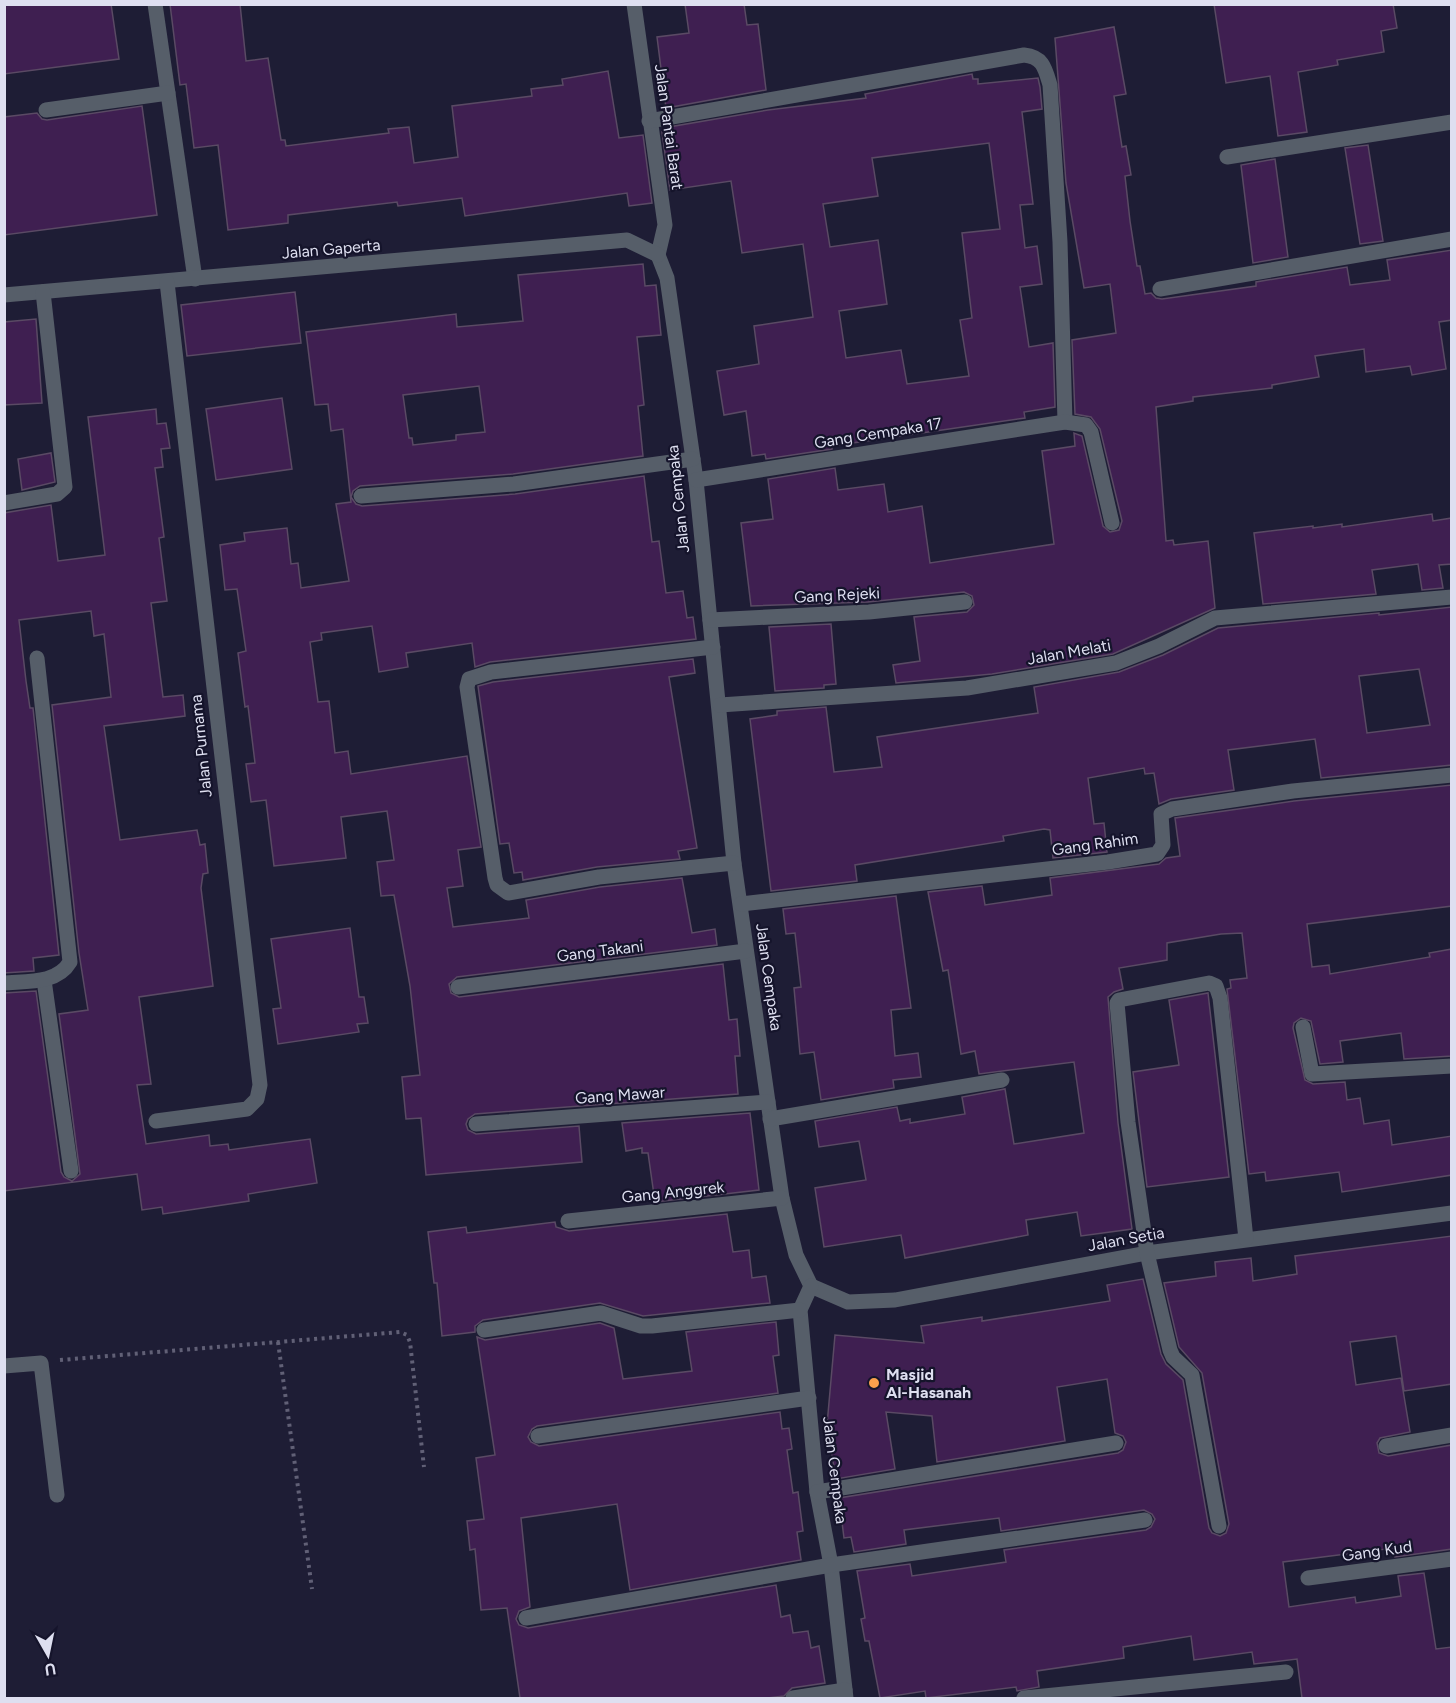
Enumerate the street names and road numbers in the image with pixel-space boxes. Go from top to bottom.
street label: Jalan Pantai Barat [651,63,687,191]
street label: Jalan Gaperta [281,235,381,263]
street label: Gang Cempaka 17 [813,413,944,452]
street label: Jalan Cempaka [663,444,693,554]
street label: Gang Rejeki [794,583,880,607]
street label: Jalan Melati [1026,635,1112,669]
street label: Jalan Purnama [186,694,216,798]
street label: Gang Rahim [1051,829,1139,859]
street label: Jalan Cempaka [752,922,786,1032]
street label: Gang Takani [556,936,644,966]
street label: Gang Mawar [574,1082,666,1108]
street label: Gang Anggrek [621,1177,725,1207]
street label: Jalan Setia [1086,1223,1166,1255]
street label: Jalan Cempaka [819,1415,851,1525]
street label: Gang Kud [1341,1537,1413,1565]

